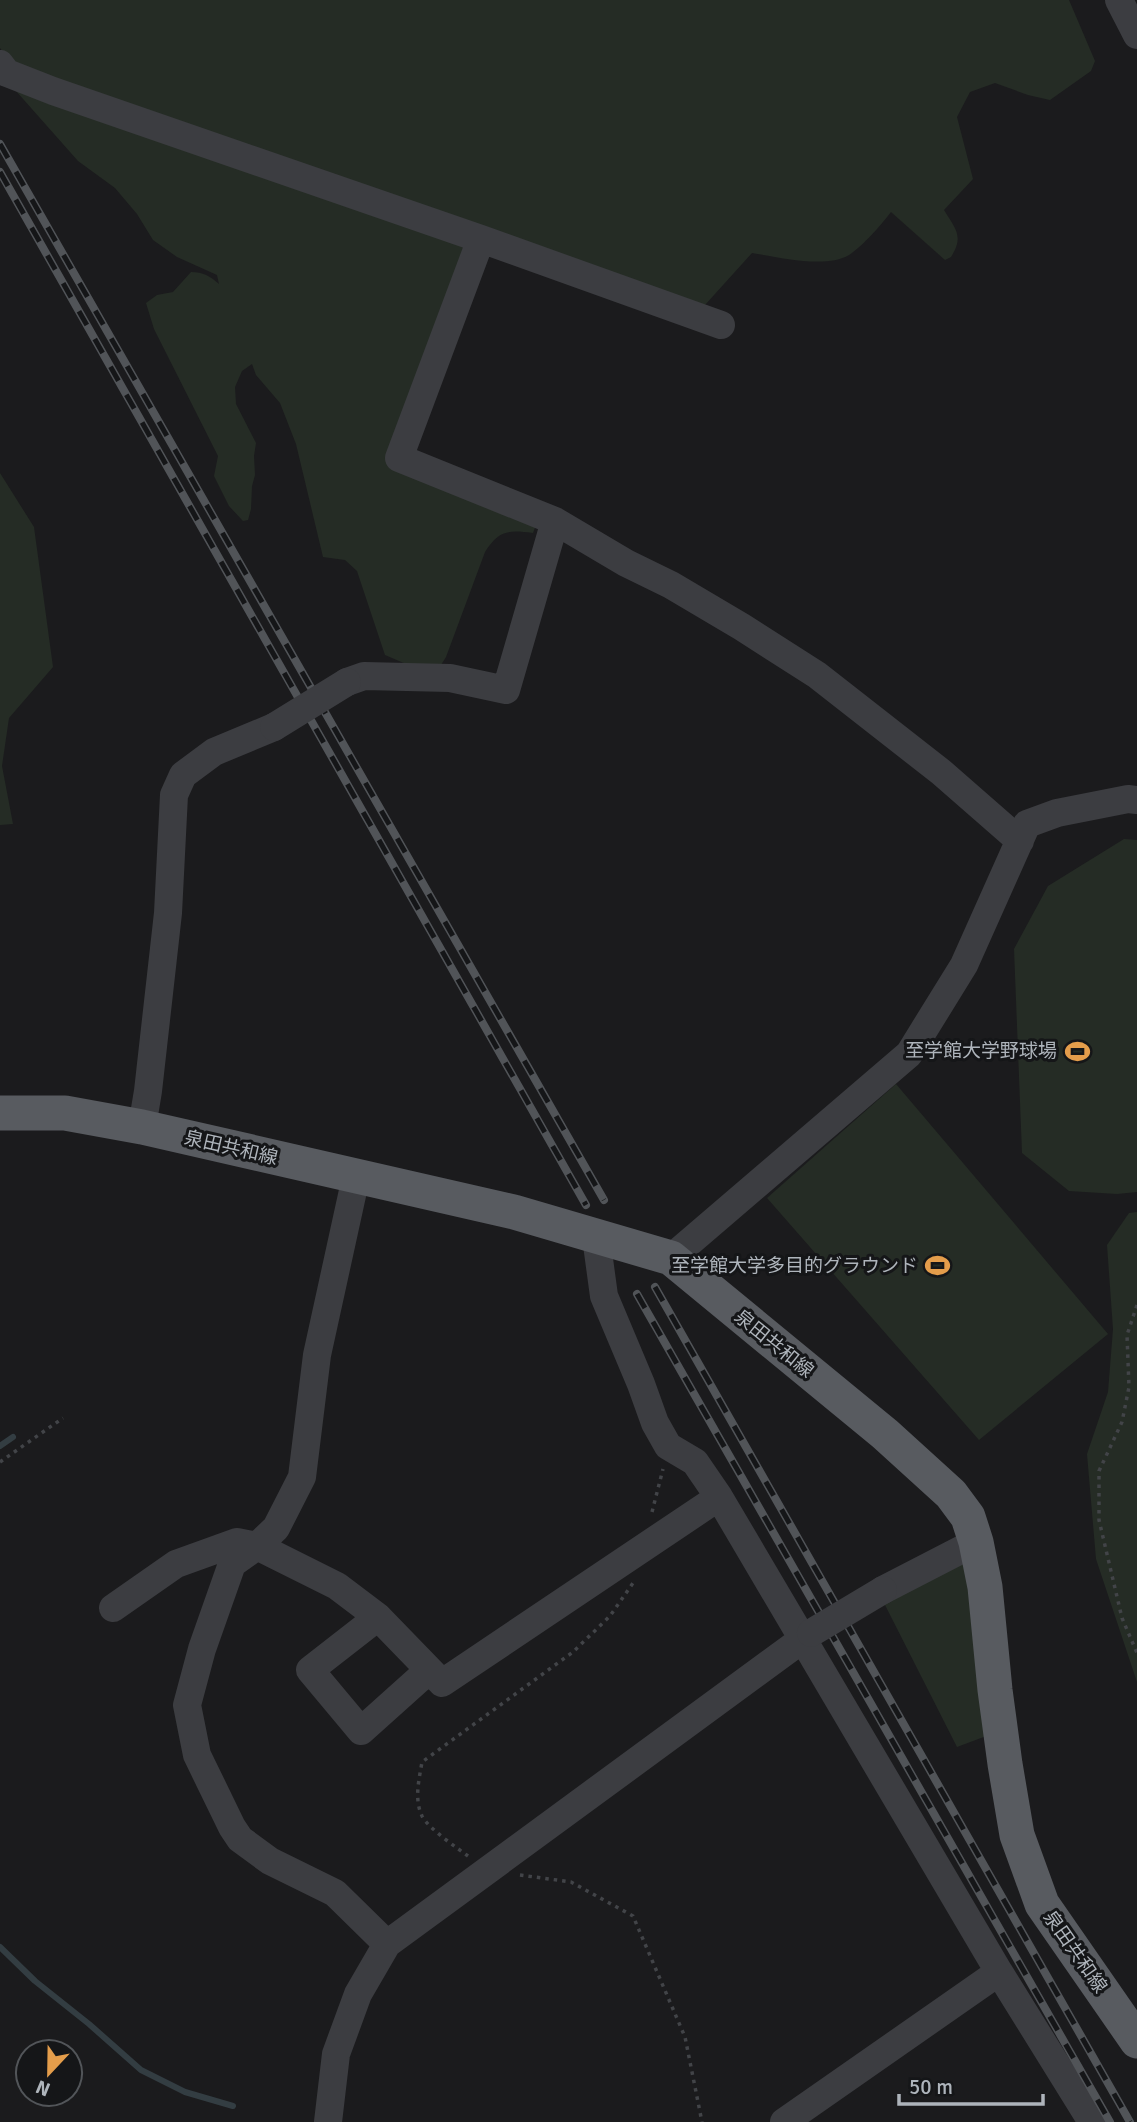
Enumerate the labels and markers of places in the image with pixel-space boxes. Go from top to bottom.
sports icon: 至学館大学野球場 [1063,1037,1091,1065]
place label: 至学館大学野球場 [905,1039,1057,1063]
sports icon: 至学館大学多目的グラウンド [924,1252,952,1280]
place label: 至学館大学多目的グラウンド [671,1254,918,1278]

